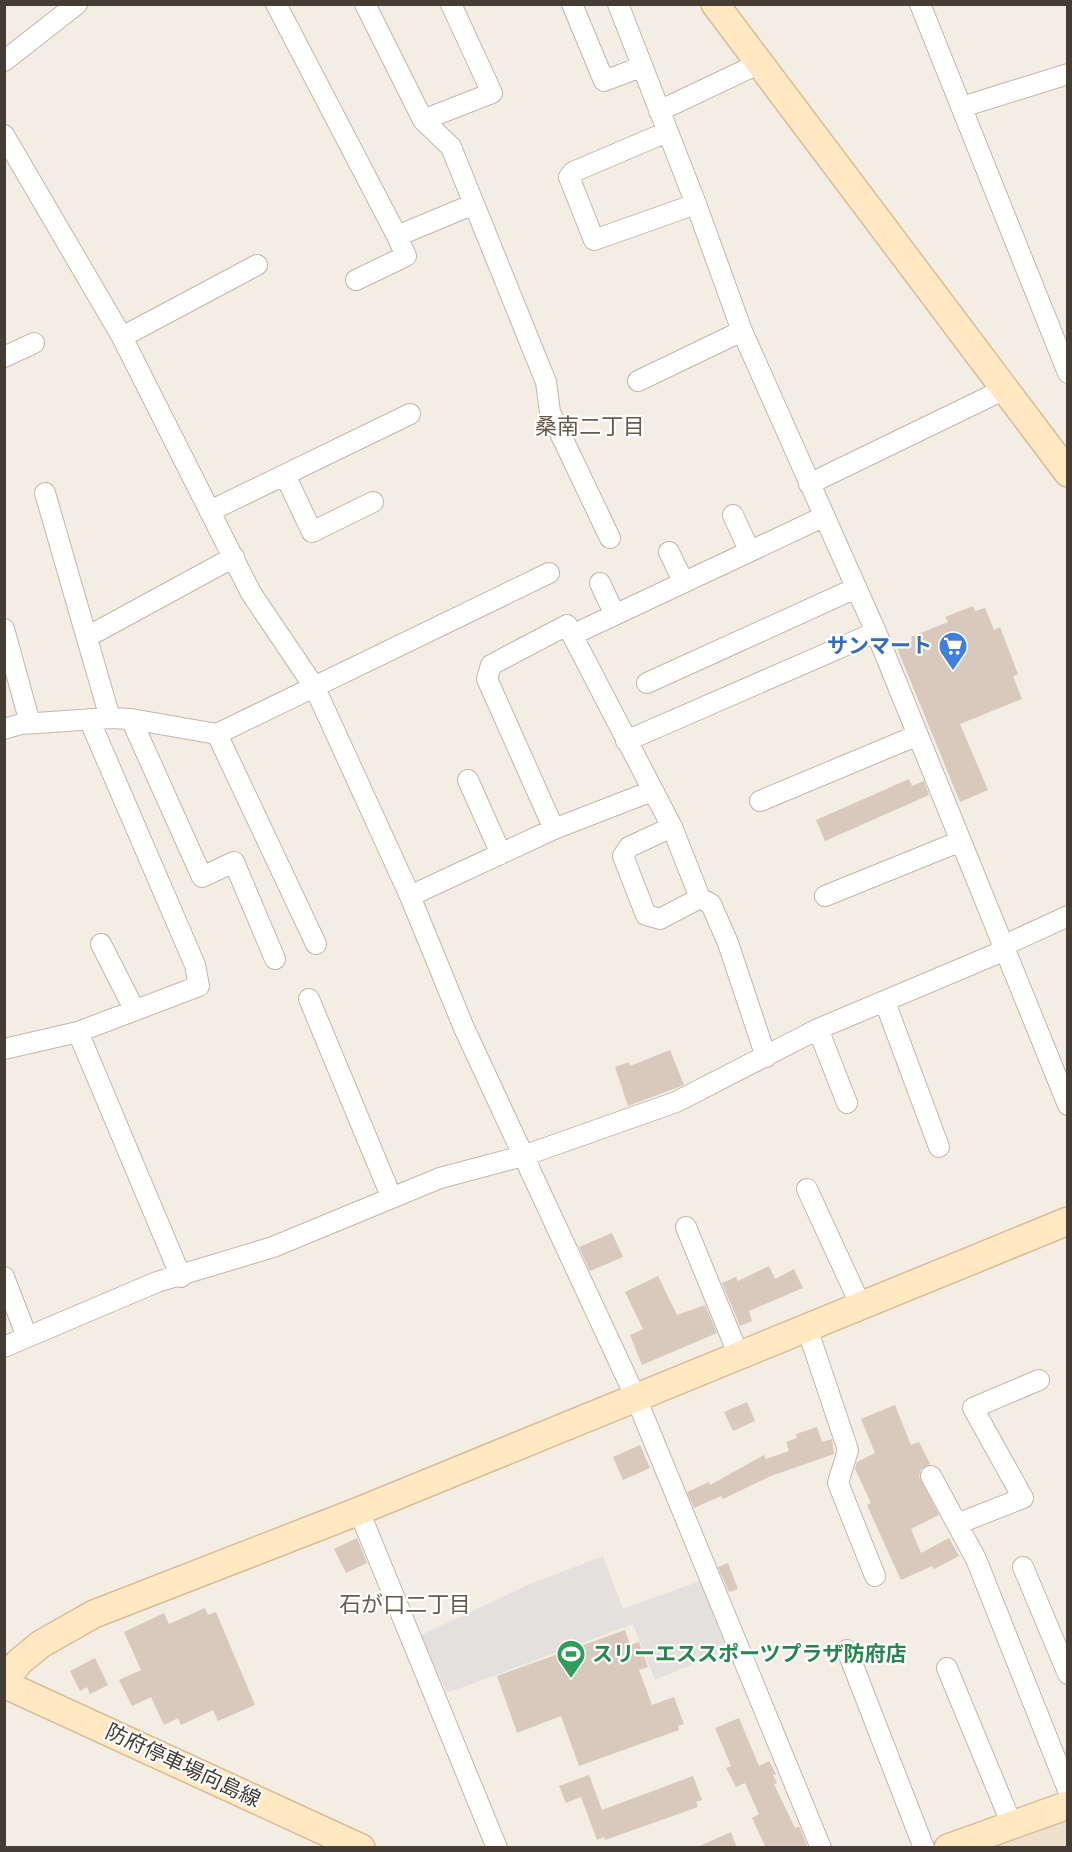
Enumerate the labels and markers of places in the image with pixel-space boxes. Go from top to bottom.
supermarket icon: サンマート [937,630,969,672]
place label: サンマート [827,634,932,659]
sports icon: スリーエススポーツプラザ防府店 [555,1638,587,1680]
place label: スリーエススポーツプラザ防府店 [592,1642,907,1667]

